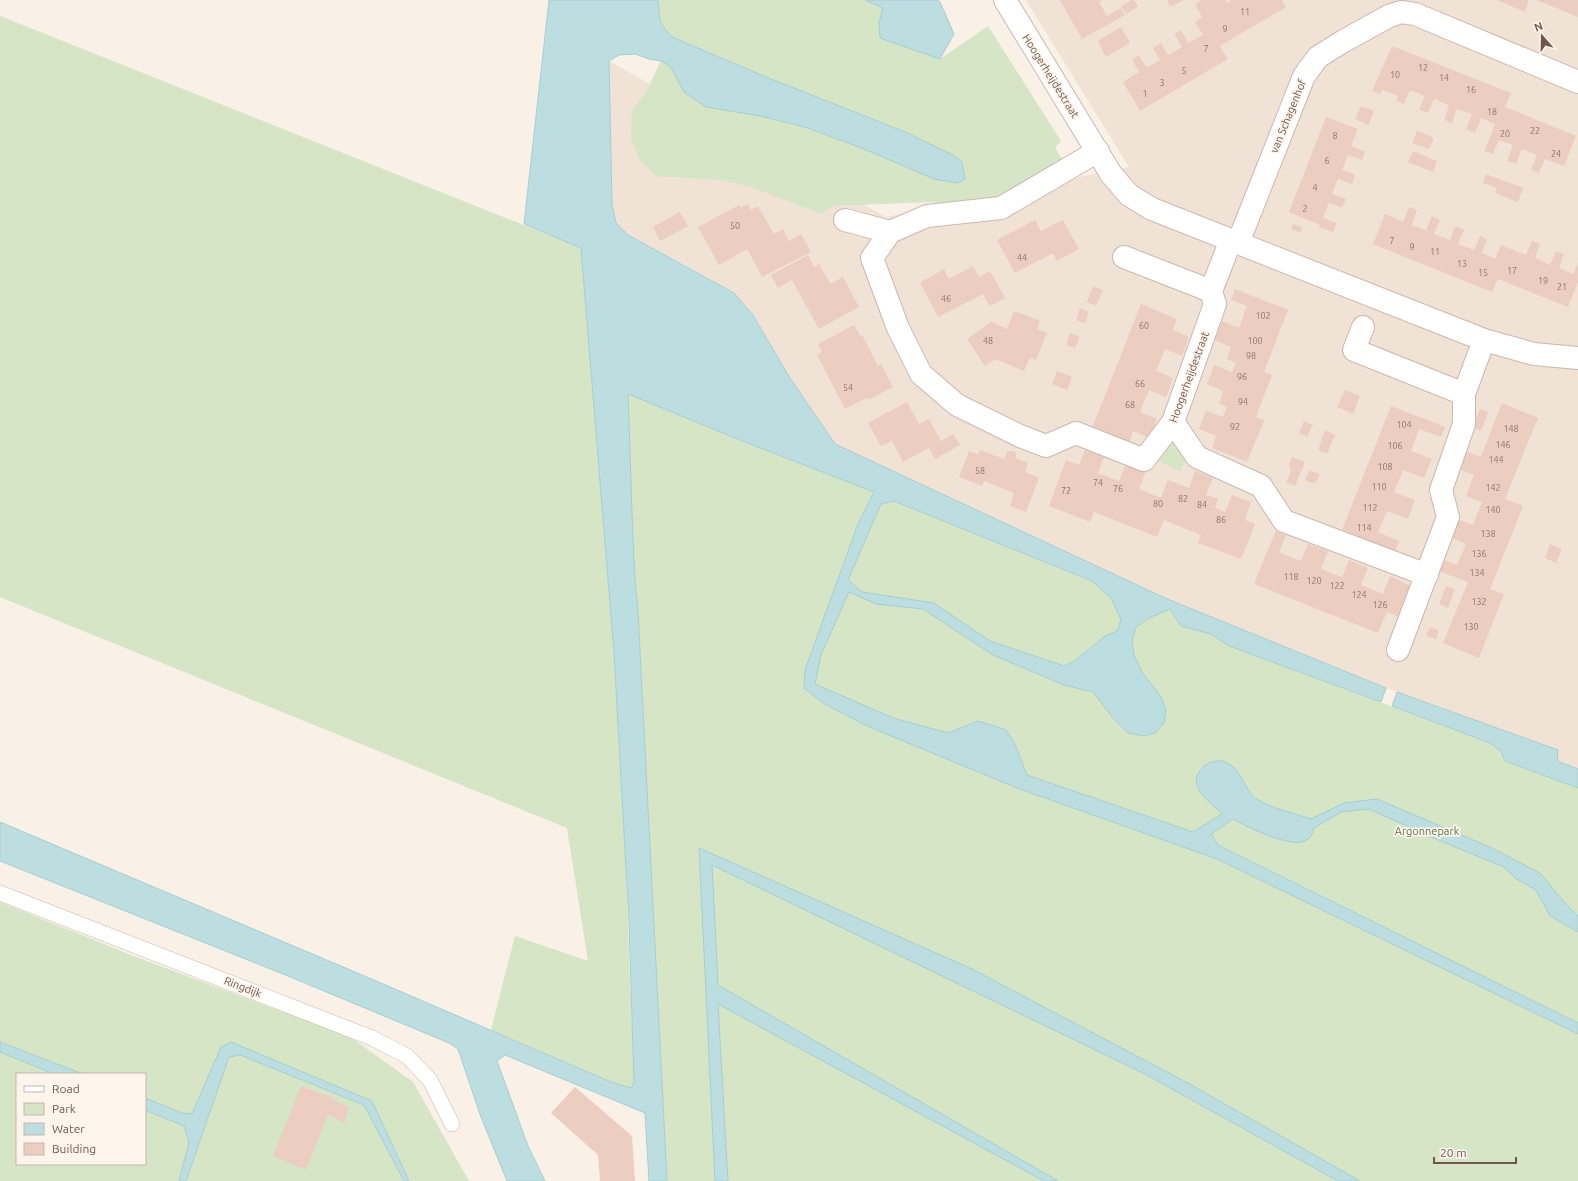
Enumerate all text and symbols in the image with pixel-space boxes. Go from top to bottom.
house number: 11 [1240,7,1250,17]
north arrow [1522,16,1562,56]
text: N [1533,20,1544,34]
house number: 9 [1222,24,1228,34]
street label: Hoogerheijdestraat [1020,32,1082,121]
house number: 7 [1203,44,1209,54]
house number: 12 [1418,63,1428,73]
house number: 5 [1181,66,1187,76]
house number: 10 [1390,70,1400,80]
house number: 14 [1439,73,1449,83]
street label: van Schagenhof [1268,77,1309,155]
house number: 3 [1159,78,1165,88]
house number: 16 [1466,85,1476,95]
house number: 1 [1142,89,1148,99]
house number: 18 [1487,107,1497,117]
house number: 22 [1530,126,1540,136]
house number: 20 [1500,129,1510,139]
house number: 8 [1332,131,1338,141]
house number: 24 [1551,149,1561,159]
house number: 6 [1324,156,1330,166]
house number: 4 [1312,183,1318,193]
house number: 2 [1302,204,1308,214]
house number: 50 [730,221,740,231]
house number: 7 [1389,236,1395,246]
house number: 9 [1409,242,1415,252]
house number: 11 [1430,247,1440,257]
house number: 44 [1017,253,1027,263]
house number: 13 [1457,259,1467,269]
house number: 17 [1507,266,1517,276]
house number: 15 [1478,268,1488,278]
house number: 19 [1538,276,1548,286]
house number: 21 [1557,282,1567,292]
house number: 46 [941,294,951,304]
house number: 102 [1255,311,1271,321]
house number: 60 [1139,321,1149,331]
street label: Hoogerheijdestraat [1167,329,1211,424]
house number: 48 [983,336,993,346]
house number: 100 [1247,336,1263,346]
house number: 98 [1246,351,1256,361]
house number: 96 [1237,372,1247,382]
house number: 66 [1135,379,1145,389]
house number: 54 [843,383,853,393]
house number: 94 [1238,397,1248,407]
house number: 68 [1125,400,1135,410]
house number: 104 [1396,420,1412,430]
house number: 92 [1230,422,1240,432]
house number: 148 [1503,424,1519,434]
house number: 146 [1495,440,1511,450]
house number: 106 [1387,441,1403,451]
house number: 144 [1488,455,1504,465]
house number: 108 [1377,462,1393,472]
house number: 58 [975,466,985,476]
house number: 74 [1093,478,1103,488]
house number: 110 [1371,482,1387,492]
house number: 142 [1485,483,1501,493]
house number: 76 [1113,484,1123,494]
house number: 72 [1061,486,1071,496]
house number: 82 [1178,494,1188,504]
house number: 80 [1153,499,1163,509]
house number: 84 [1197,500,1207,510]
house number: 112 [1362,503,1378,513]
house number: 140 [1485,505,1501,515]
house number: 86 [1216,515,1226,525]
house number: 114 [1356,523,1372,533]
house number: 138 [1480,529,1496,539]
house number: 136 [1471,549,1487,559]
house number: 134 [1469,568,1485,578]
house number: 118 [1283,572,1299,582]
house number: 120 [1306,576,1322,586]
house number: 122 [1329,581,1345,591]
house number: 124 [1351,590,1367,600]
house number: 132 [1471,597,1487,607]
house number: 126 [1372,600,1388,610]
house number: 130 [1463,622,1479,632]
park label: Argonnepark [1395,825,1460,837]
street label: Ringdijk [222,974,264,1000]
legend [16,1073,146,1165]
text: Road [52,1082,80,1095]
text: Park [52,1102,76,1115]
text: Water [52,1122,85,1135]
scale bar [1434,1139,1516,1165]
text: Building [52,1142,96,1155]
text: 20 m [1440,1146,1467,1159]

